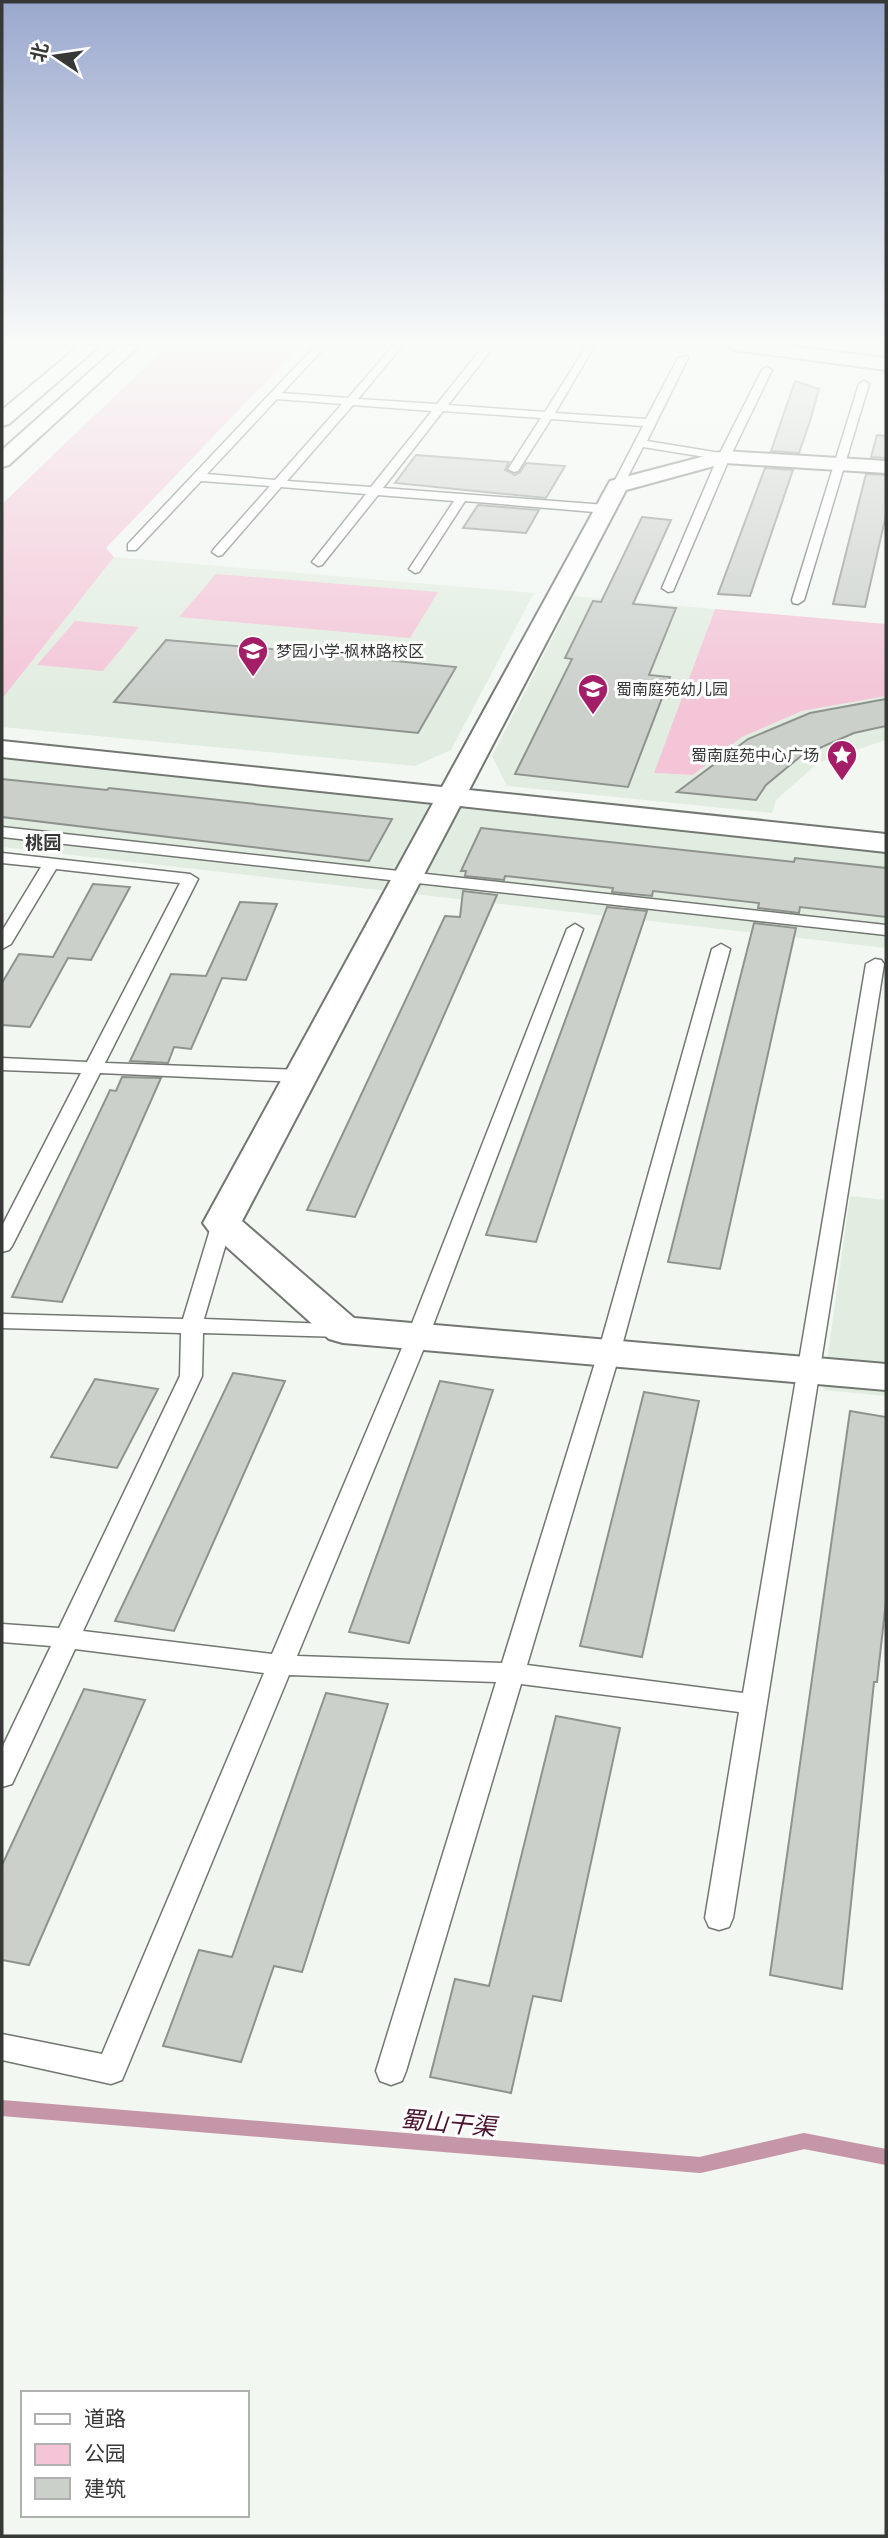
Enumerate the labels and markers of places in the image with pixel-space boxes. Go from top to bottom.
school or university icon: 梦园小学-枫林路校区 [236,634,270,678]
place label: 梦园小学-枫林路校区 [276,642,424,660]
school or university icon: 蜀南庭苑幼儿园 [576,672,610,716]
place label: 蜀南庭苑幼儿园 [616,680,728,698]
place icon: 蜀南庭苑中心广场 [825,738,859,782]
place label: 蜀南庭苑中心广场 [691,746,819,764]

